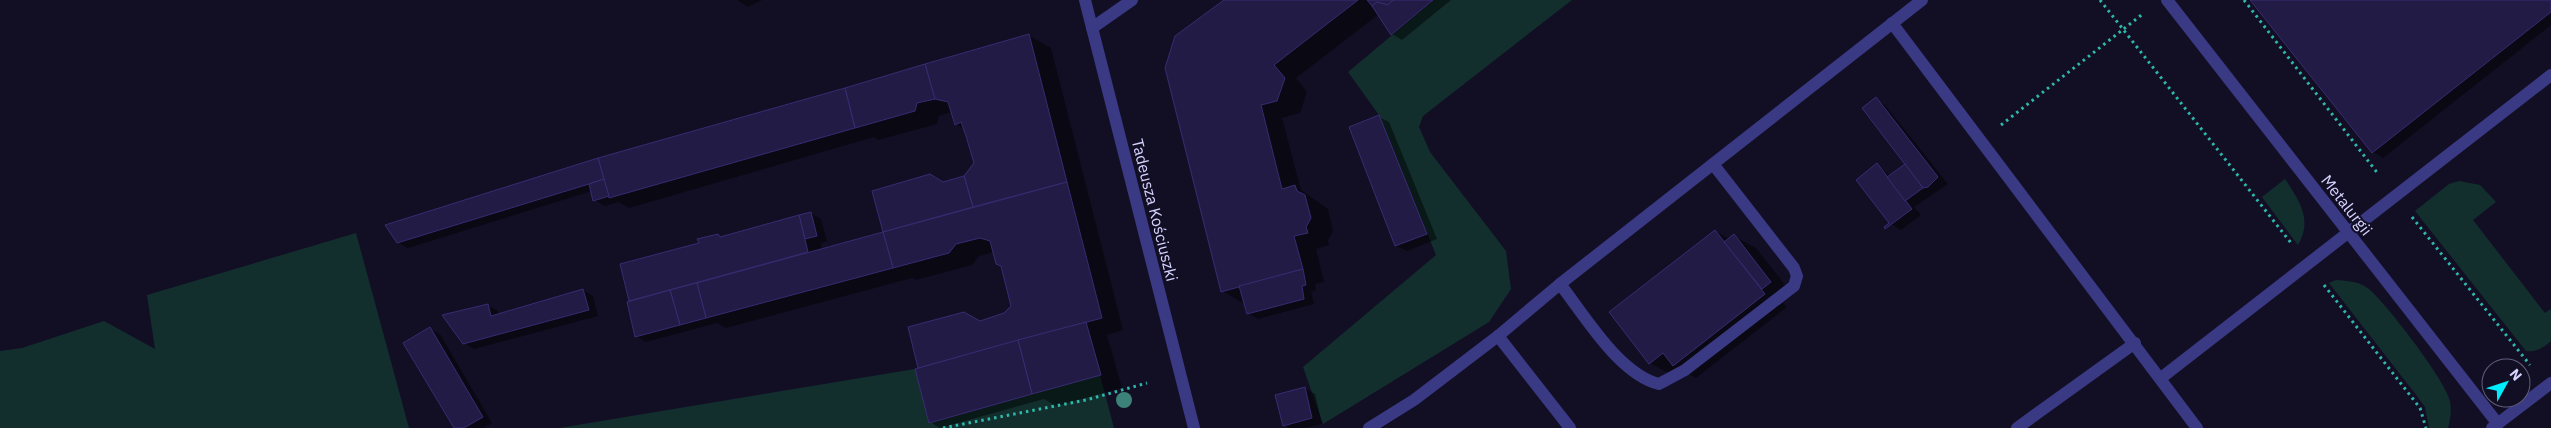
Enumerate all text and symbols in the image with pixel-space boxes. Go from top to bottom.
street label: Tadeusza Kościuszki [1128,137,1182,283]
street label: Metalurgii [2317,171,2377,239]
north arrow [2481,358,2531,408]
text: N [2506,365,2526,384]

